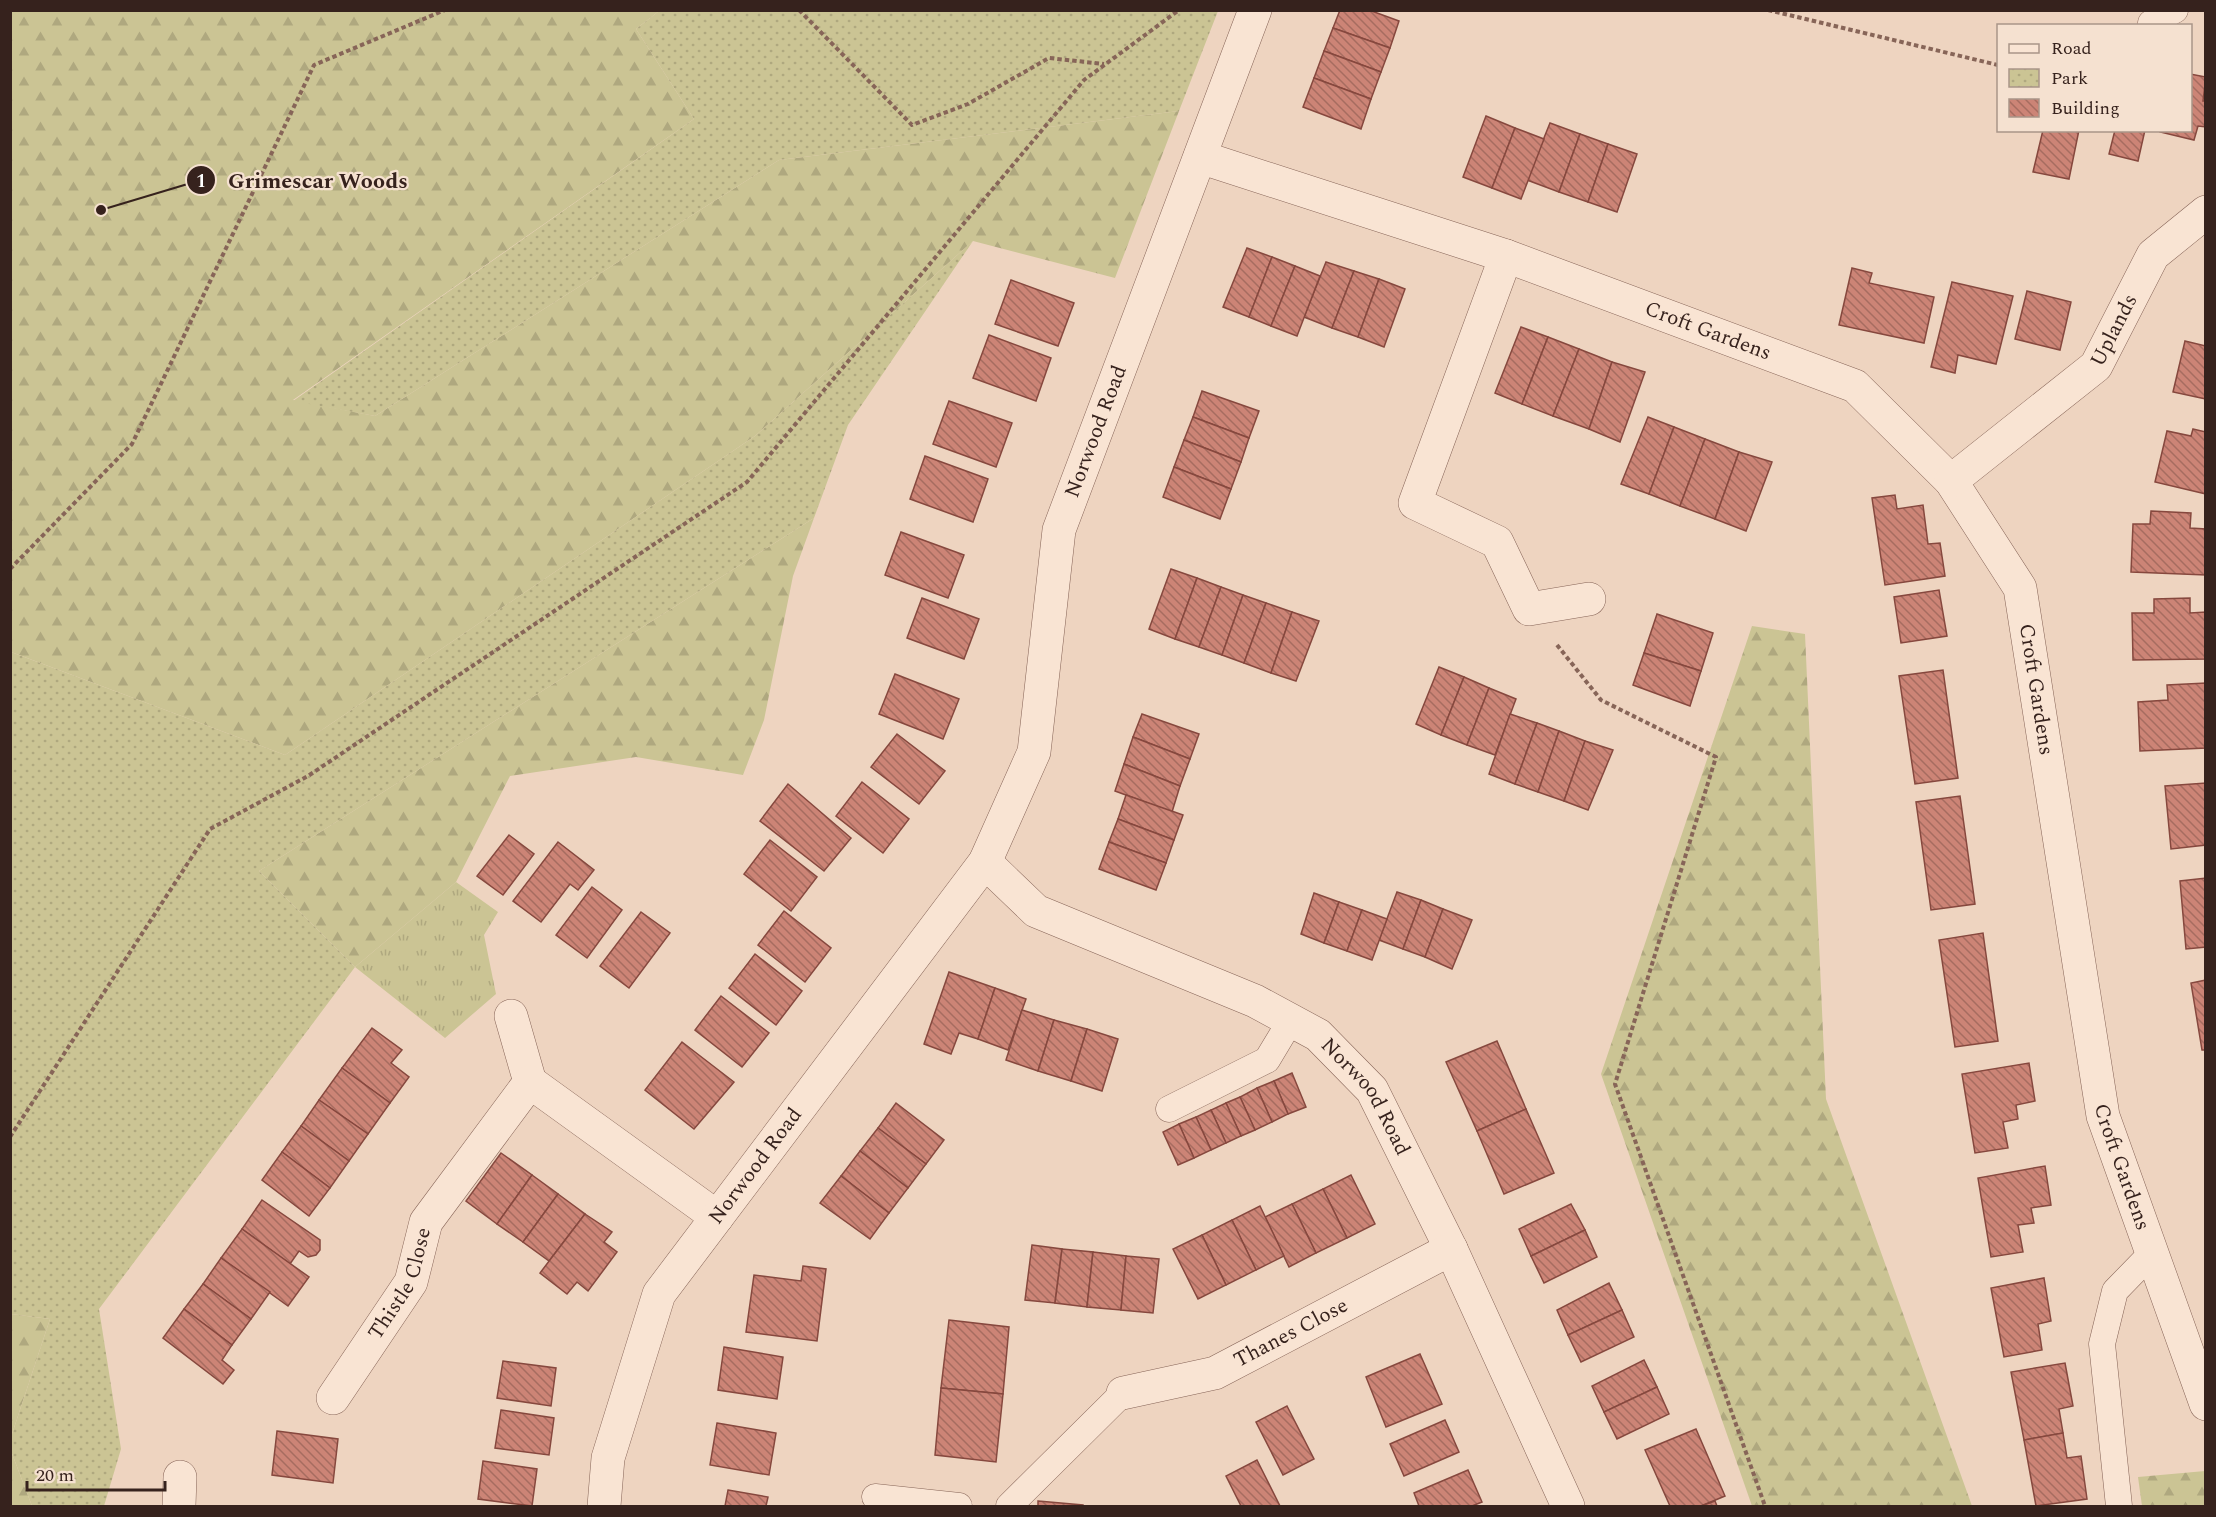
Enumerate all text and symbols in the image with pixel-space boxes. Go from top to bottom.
legend [1997,24,2192,132]
text: Road [2051,35,2092,62]
text: Park [2051,65,2088,92]
text: Building [2051,95,2120,122]
callout: Grimescar Woods [186,160,420,200]
text: Grimescar Woods [228,165,408,198]
text: 1 [196,168,206,195]
street label: Uplands [2082,288,2146,372]
street label: Croft Gardens [1640,293,1776,369]
street label: Norwood Road [1056,361,1136,503]
street label: Croft Gardens [2010,621,2062,757]
street label: Norwood Road [1313,1030,1418,1161]
street label: Norwood Road [701,1101,810,1232]
street label: Croft Gardens [2085,1101,2159,1235]
street label: Thistle Close [360,1224,440,1347]
street label: Thanes Close [1228,1290,1354,1376]
scale bar [27,1454,165,1492]
text: 20 m [36,1462,74,1489]

